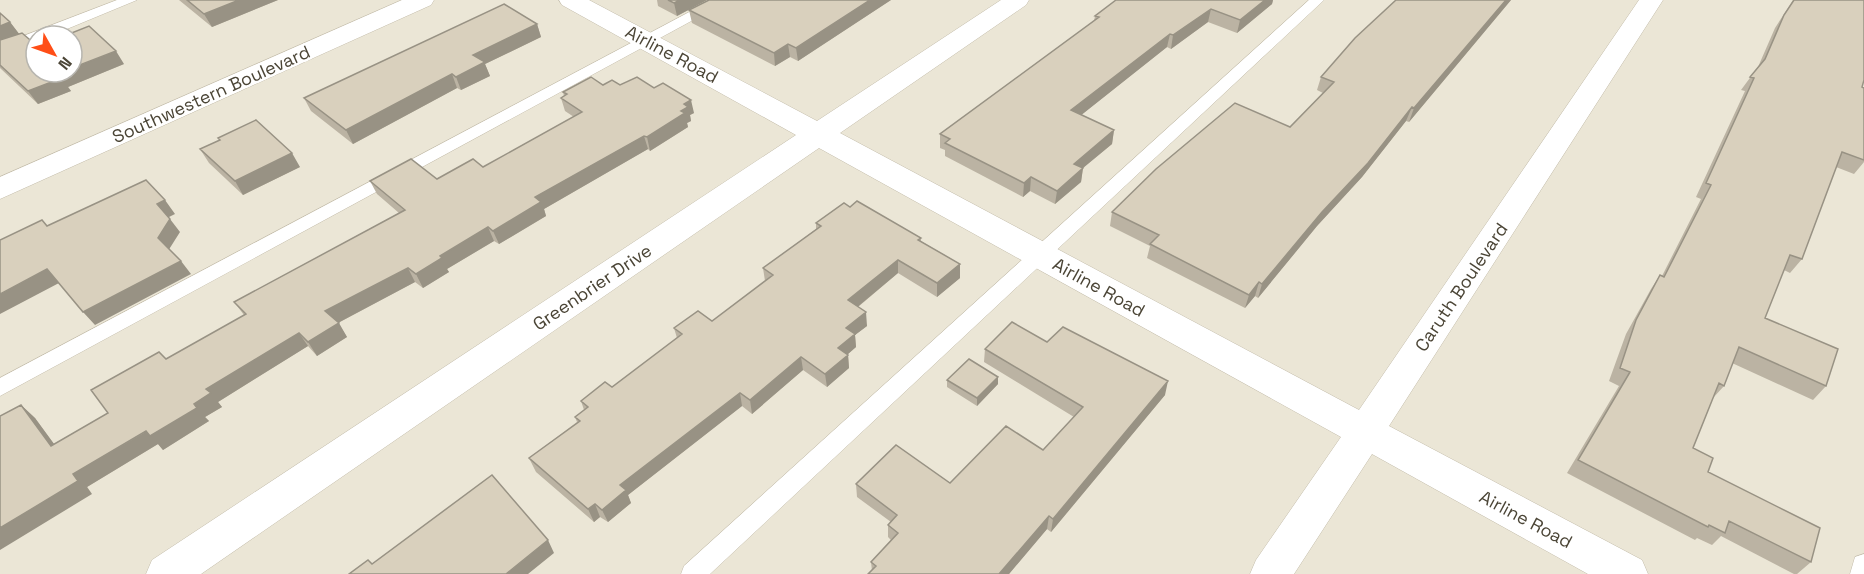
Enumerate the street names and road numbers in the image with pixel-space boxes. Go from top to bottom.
street label: Airline Road [622,20,722,88]
street label: Southwestern Boulevard [108,40,314,148]
street label: Caruth Boulevard [1409,218,1513,356]
street label: Greenbrier Drive [528,239,656,335]
street label: Airline Road [1049,252,1149,322]
street label: Airline Road [1476,485,1576,553]

